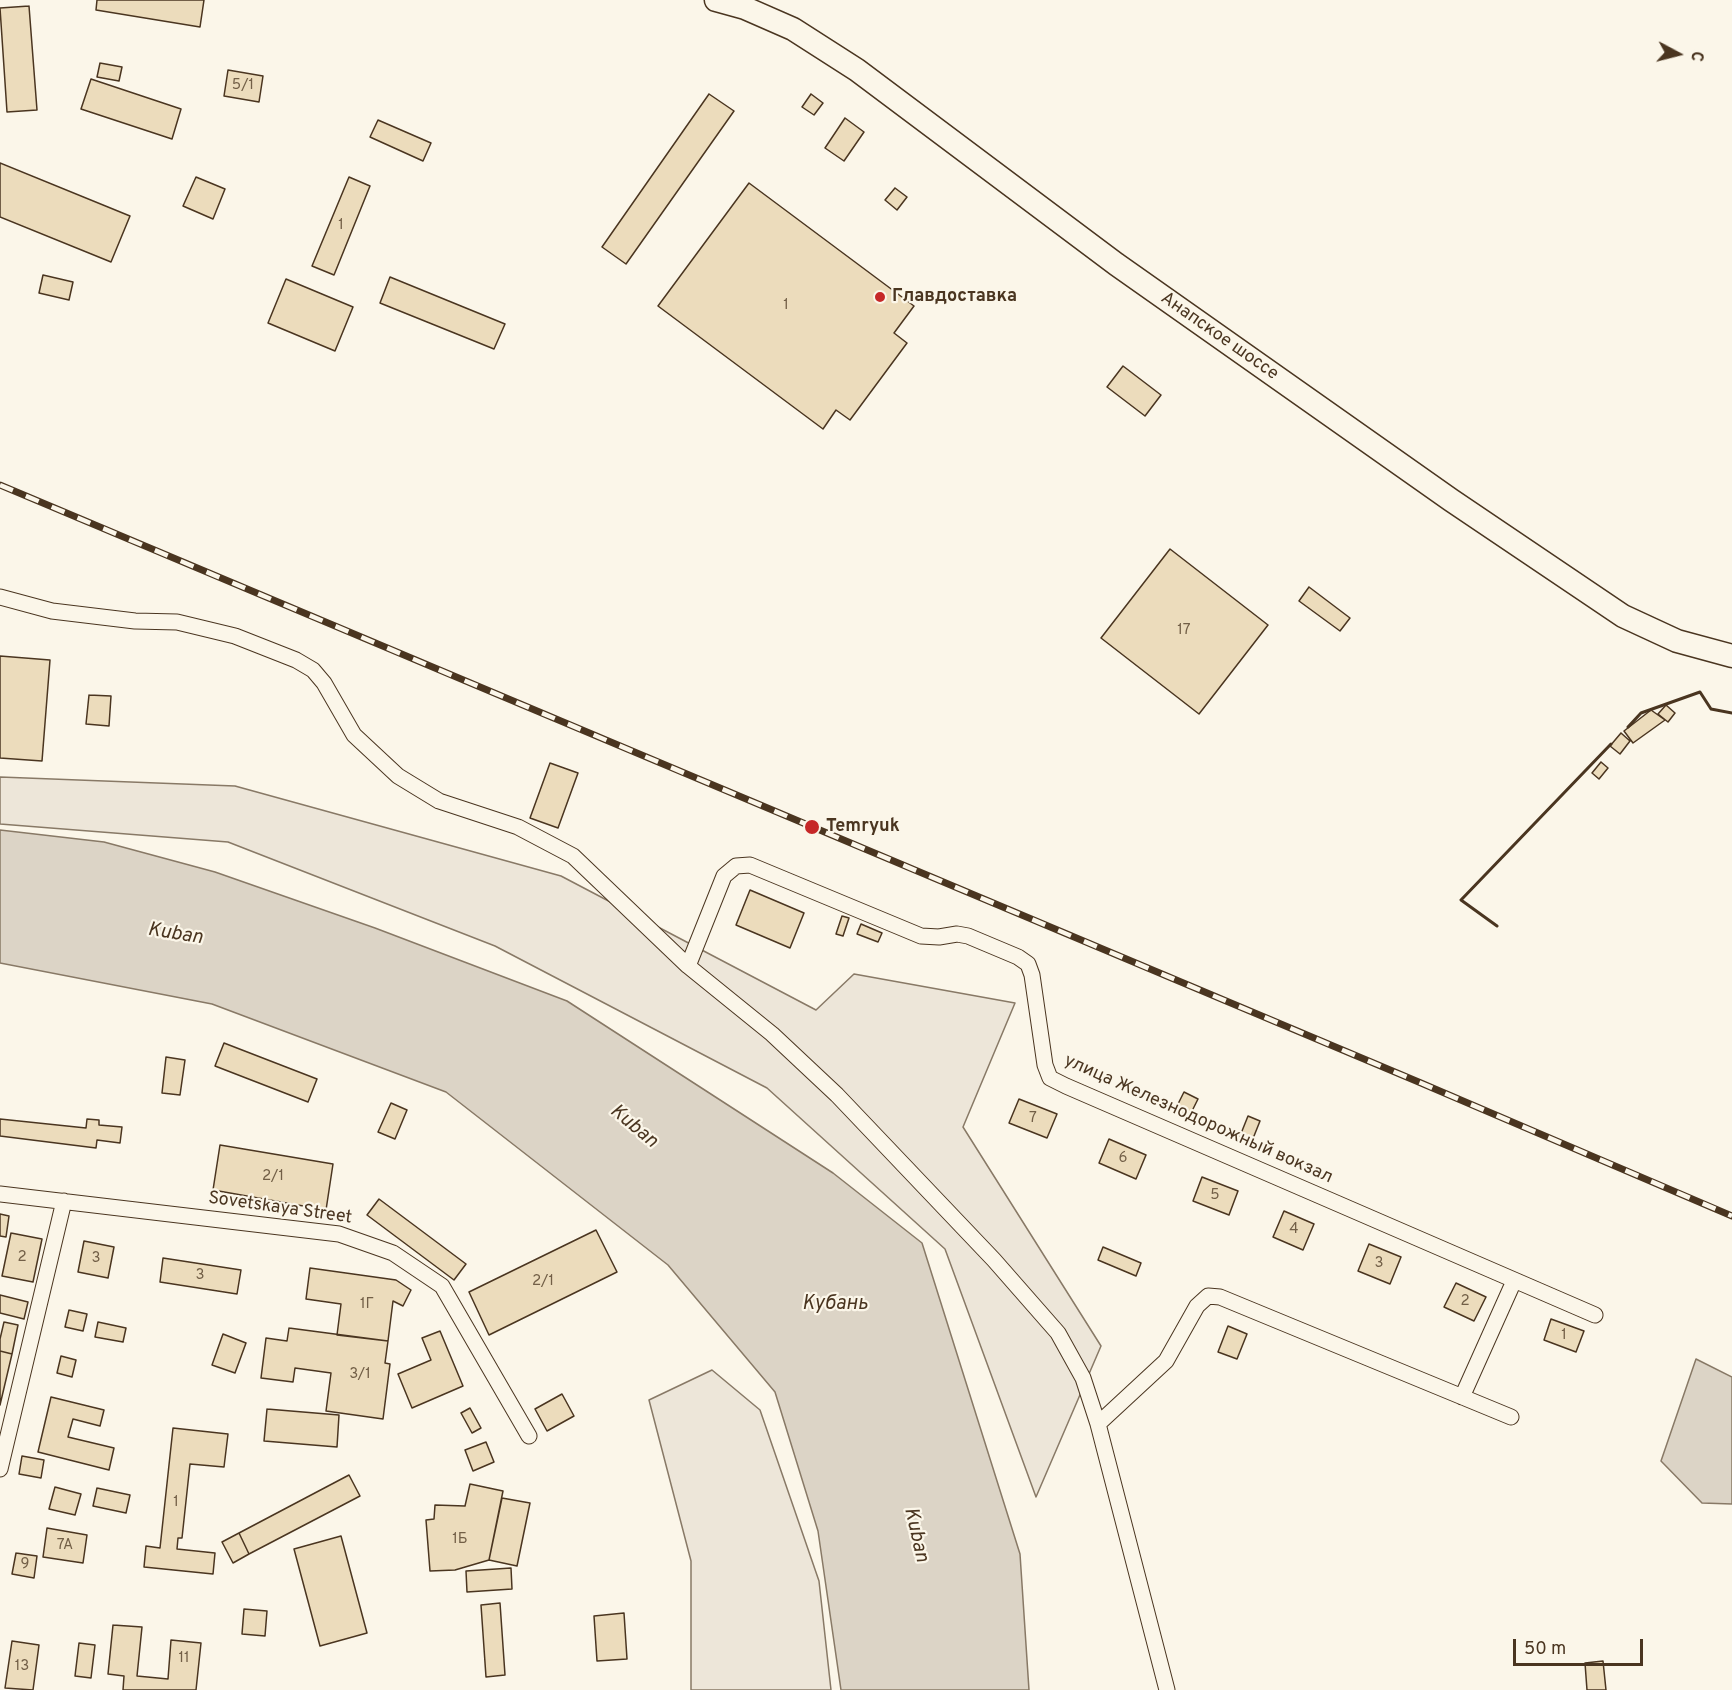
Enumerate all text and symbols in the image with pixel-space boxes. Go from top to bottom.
north arrow [1648,24,1708,84]
text: С [1685,50,1706,62]
house number: 5/1 [232,77,254,95]
house number: 1 [338,217,344,235]
place label: Главдоставка [892,286,1017,308]
street label: Анапское шоссе [1156,288,1282,386]
marker: Главдоставка [873,290,887,304]
house number: 1 [783,297,789,315]
house number: 17 [1177,622,1191,640]
place label: Temryuk [826,816,900,838]
marker: Temryuk [803,818,821,836]
water label: Kuban [146,919,204,951]
street label: улица Железнодорожный вокзал [1060,1051,1336,1189]
water label: Kuban [604,1100,662,1154]
house number: 7 [1029,1110,1037,1128]
house number: 6 [1119,1150,1127,1168]
house number: 2/1 [262,1168,284,1186]
house number: 5 [1210,1187,1220,1205]
street label: Sovetskaya Street [207,1188,353,1230]
house number: 4 [1289,1221,1299,1239]
house number: 2 [17,1249,27,1267]
house number: 3 [91,1250,101,1268]
house number: 3 [1374,1255,1384,1273]
house number: 3 [195,1267,205,1285]
house number: 2/1 [532,1273,554,1291]
water label: Кубань [802,1293,868,1317]
house number: 2 [1460,1293,1470,1311]
house number: 1Г [360,1296,374,1314]
house number: 1 [1561,1327,1567,1345]
house number: 3/1 [349,1366,371,1384]
house number: 1 [173,1494,179,1512]
water label: Kuban [897,1505,933,1565]
house number: 1Б [452,1531,468,1549]
house number: 7А [57,1537,73,1555]
house number: 9 [21,1556,29,1574]
scale bar [1516,1627,1646,1665]
text: 50 m [1524,1638,1566,1661]
house number: 11 [178,1650,190,1668]
house number: 13 [15,1658,29,1676]

